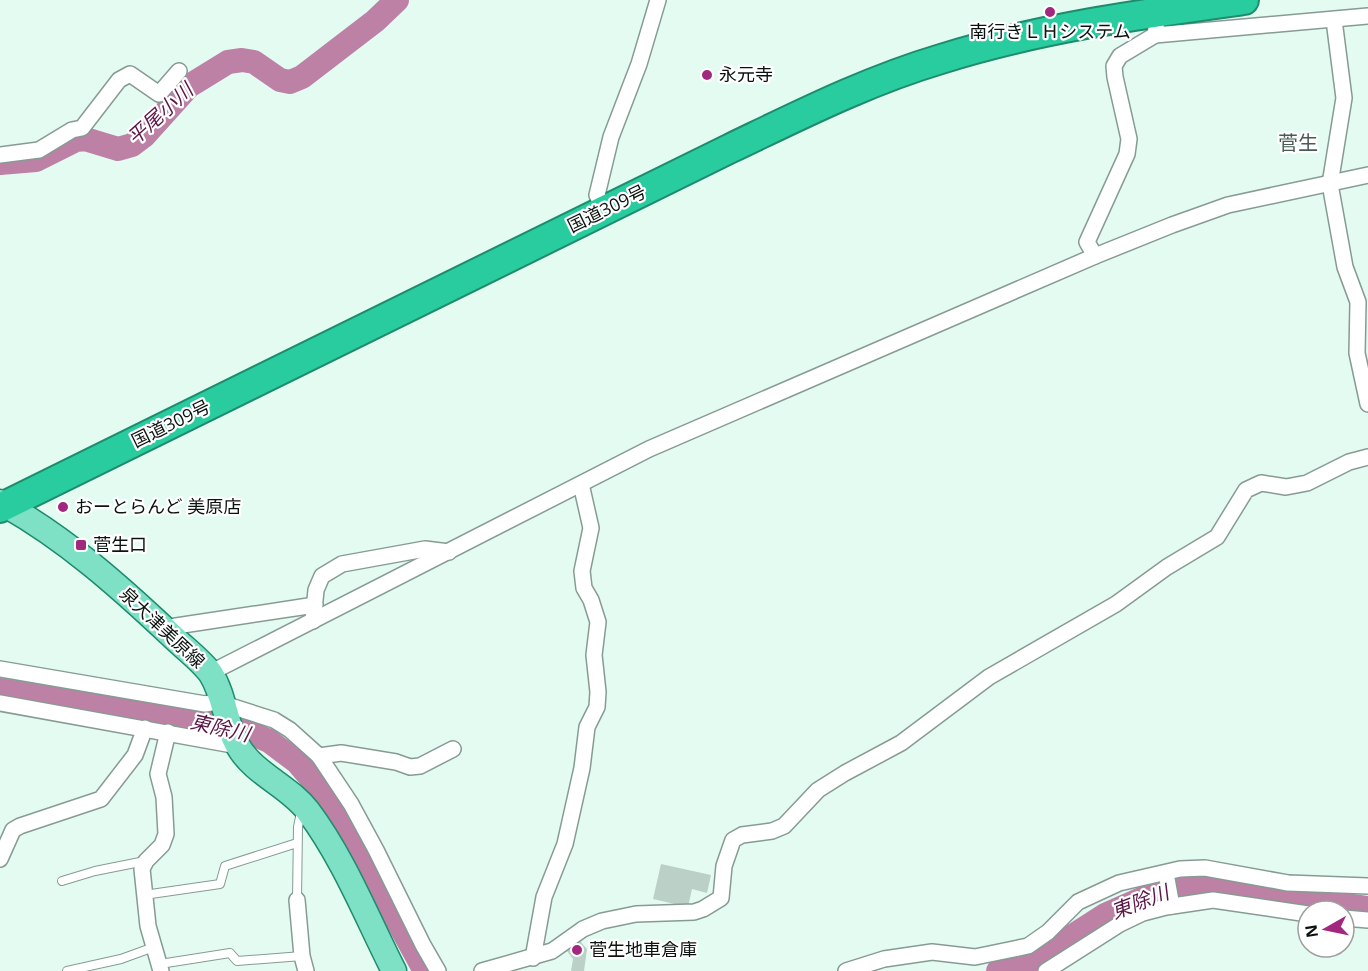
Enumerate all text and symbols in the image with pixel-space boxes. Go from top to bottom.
marker: 南行きＬＨシステム [1043,5,1057,19]
place label: 南行きＬＨシステム [969,19,1131,43]
place label: 永元寺 [719,62,773,86]
marker: 永元寺 [700,68,714,82]
water label: 平尾小川 [121,75,200,150]
district label: 菅生 [1278,129,1318,156]
street label: 国道309号 [563,179,650,237]
street label: 国道309号 [127,394,214,452]
place label: おーとらんど 美原店 [75,494,241,518]
marker: おーとらんど 美原店 [56,500,70,514]
place label: 菅生口 [93,532,147,556]
marker: 菅生口 [74,538,88,552]
street label: 泉大津美原線 [115,582,210,673]
water label: 東除川 [188,708,254,748]
water label: 東除川 [1107,877,1175,925]
north arrow [1296,899,1356,959]
text: N [1299,923,1323,939]
place label: 菅生地車倉庫 [589,937,697,961]
marker: 菅生地車倉庫 [570,943,584,957]

